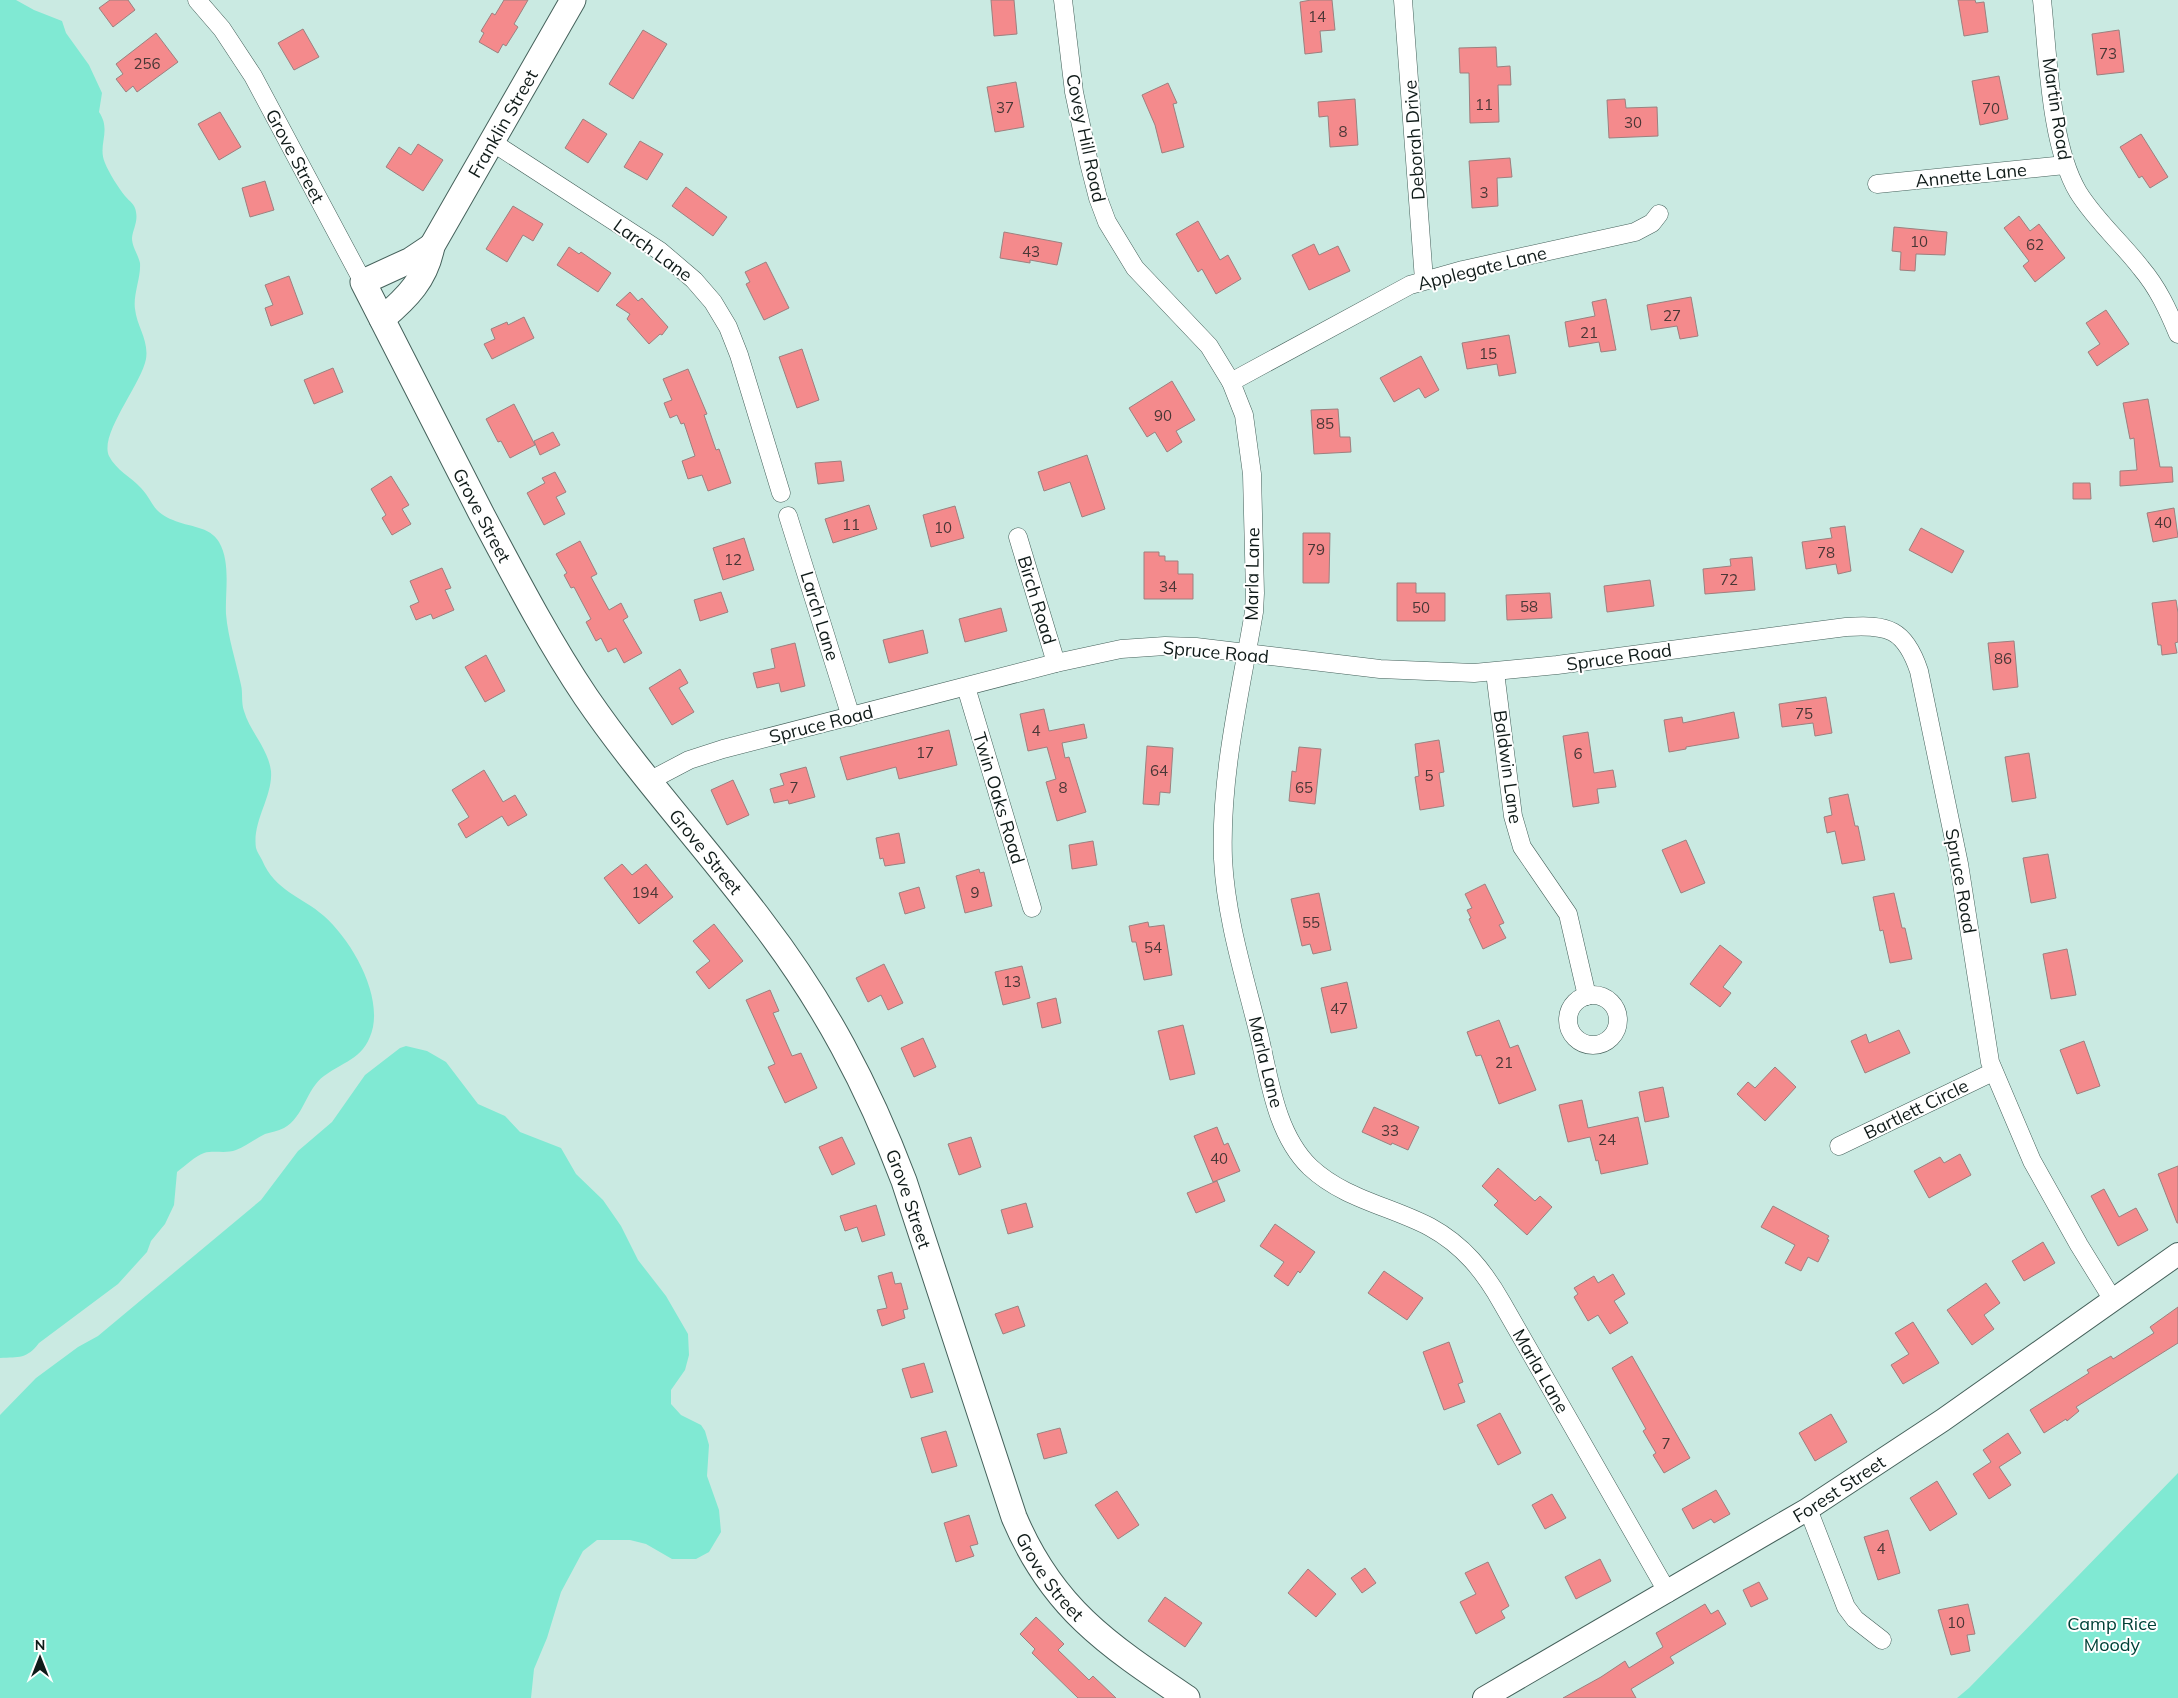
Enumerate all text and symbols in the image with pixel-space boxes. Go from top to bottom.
house number: 14 [1308,7,1326,26]
house number: 73 [2099,44,2117,63]
house number: 256 [133,54,161,73]
street label: Martin Road [2038,56,2076,162]
street label: Franklin Street [462,65,542,181]
street label: Covey Hill Road [1061,72,1111,204]
street label: Deborah Drive [1398,79,1430,201]
house number: 11 [1475,95,1493,114]
house number: 37 [996,98,1014,117]
house number: 70 [1982,99,2000,118]
street label: Grove Street [261,105,330,207]
house number: 30 [1624,113,1642,132]
house number: 8 [1338,122,1348,141]
street label: Annette Lane [1914,158,2028,192]
house number: 3 [1479,183,1489,202]
street label: Larch Lane [609,214,697,286]
house number: 10 [1910,232,1928,251]
house number: 62 [2026,235,2044,254]
street label: Applegate Lane [1415,241,1549,295]
house number: 43 [1022,242,1040,261]
house number: 27 [1663,306,1681,325]
house number: 21 [1580,323,1598,342]
house number: 15 [1479,344,1497,363]
house number: 90 [1154,406,1172,425]
house number: 85 [1316,414,1334,433]
street label: Grove Street [448,464,517,566]
house number: 40 [2154,513,2172,532]
house number: 11 [842,515,860,534]
house number: 10 [934,518,952,537]
street label: Marla Lane [1240,527,1264,621]
house number: 79 [1307,540,1325,559]
house number: 78 [1817,543,1835,562]
house number: 12 [724,550,742,569]
street label: Birch Road [1013,553,1061,647]
street label: Larch Lane [796,569,844,663]
house number: 72 [1720,570,1738,589]
house number: 34 [1159,577,1177,596]
house number: 58 [1520,597,1538,616]
house number: 50 [1412,598,1430,617]
street label: Spruce Road [1162,636,1270,668]
street label: Spruce Road [1565,638,1673,676]
house number: 86 [1994,649,2012,668]
street label: Spruce Road [767,700,875,748]
house number: 75 [1795,704,1813,723]
street label: Baldwin Lane [1489,709,1527,825]
house number: 4 [1031,721,1041,740]
street label: Twin Oaks Road [968,729,1030,867]
house number: 17 [916,743,934,762]
house number: 6 [1573,744,1583,763]
house number: 64 [1150,761,1168,780]
house number: 5 [1424,766,1434,785]
house number: 7 [789,778,799,797]
house number: 8 [1058,778,1068,797]
house number: 65 [1295,778,1313,797]
street label: Grove Street [664,804,748,899]
street label: Spruce Road [1940,827,1982,935]
house number: 194 [631,883,659,902]
house number: 9 [970,883,980,902]
house number: 55 [1302,913,1320,932]
house number: 54 [1144,938,1162,957]
house number: 13 [1003,972,1021,991]
house number: 47 [1330,999,1348,1018]
street label: Marla Lane [1244,1014,1288,1110]
house number: 21 [1495,1053,1513,1072]
street label: Bartlett Circle [1860,1074,1972,1144]
house number: 33 [1381,1121,1399,1140]
house number: 24 [1598,1130,1616,1149]
street label: Grove Street [881,1146,937,1251]
house number: 40 [1210,1149,1228,1168]
street label: Marla Lane [1508,1325,1574,1417]
house number: 7 [1661,1434,1671,1453]
street label: Forest Street [1788,1450,1889,1527]
street label: Grove Street [1011,1529,1089,1626]
house number: 4 [1876,1539,1886,1558]
park label: Camp Rice Moody [2067,1612,2157,1656]
house number: 10 [1947,1613,1965,1632]
north arrow [15,1633,65,1683]
text: N [35,1636,45,1654]

